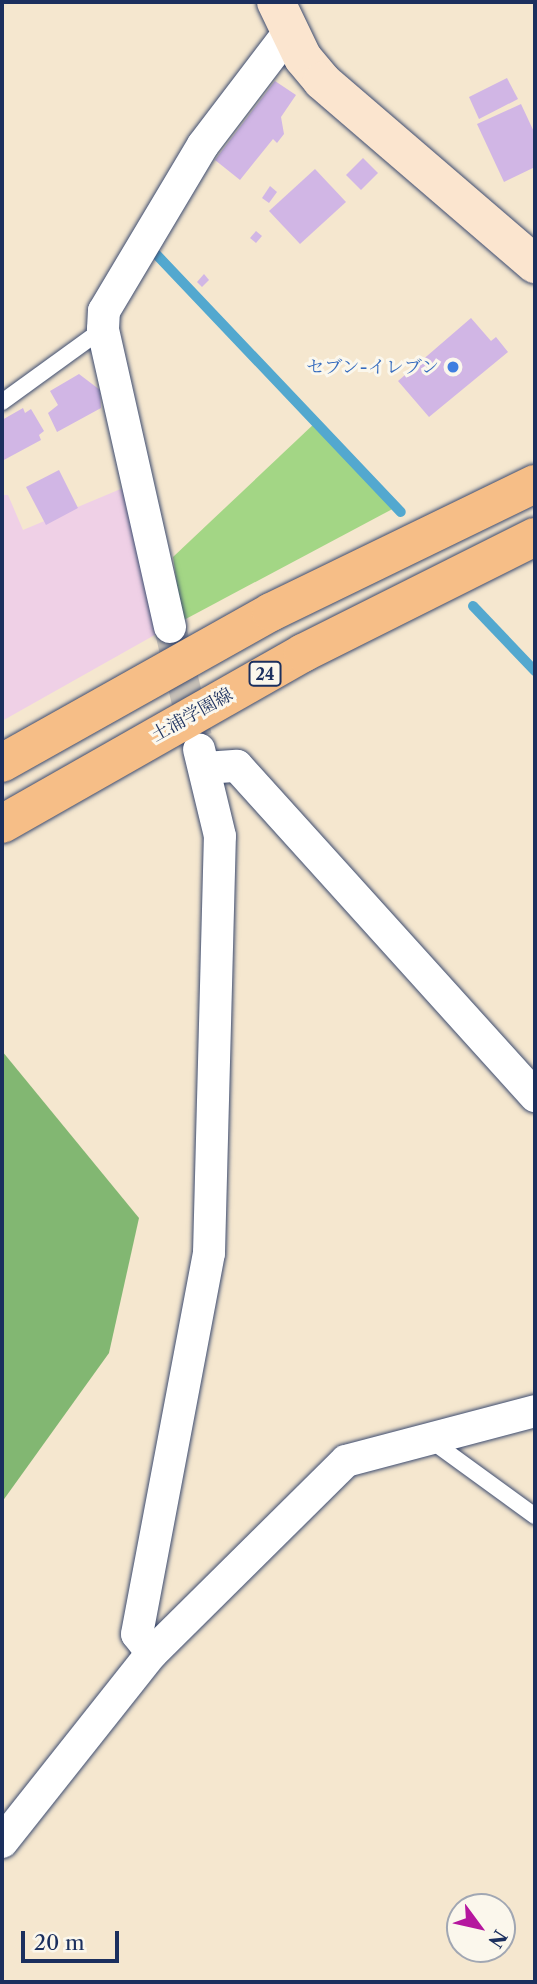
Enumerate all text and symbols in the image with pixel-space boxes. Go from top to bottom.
place label: セブン-イレブン [305,356,439,378]
marker: セブン-イレブン [445,359,461,375]
road number: 24 [247,662,282,687]
street label: 土浦学園線 [147,684,237,746]
north arrow [446,1893,516,1963]
scale bar [24,1918,122,1962]
text: N [483,1925,512,1952]
text: 20 m [34,1930,85,1955]

